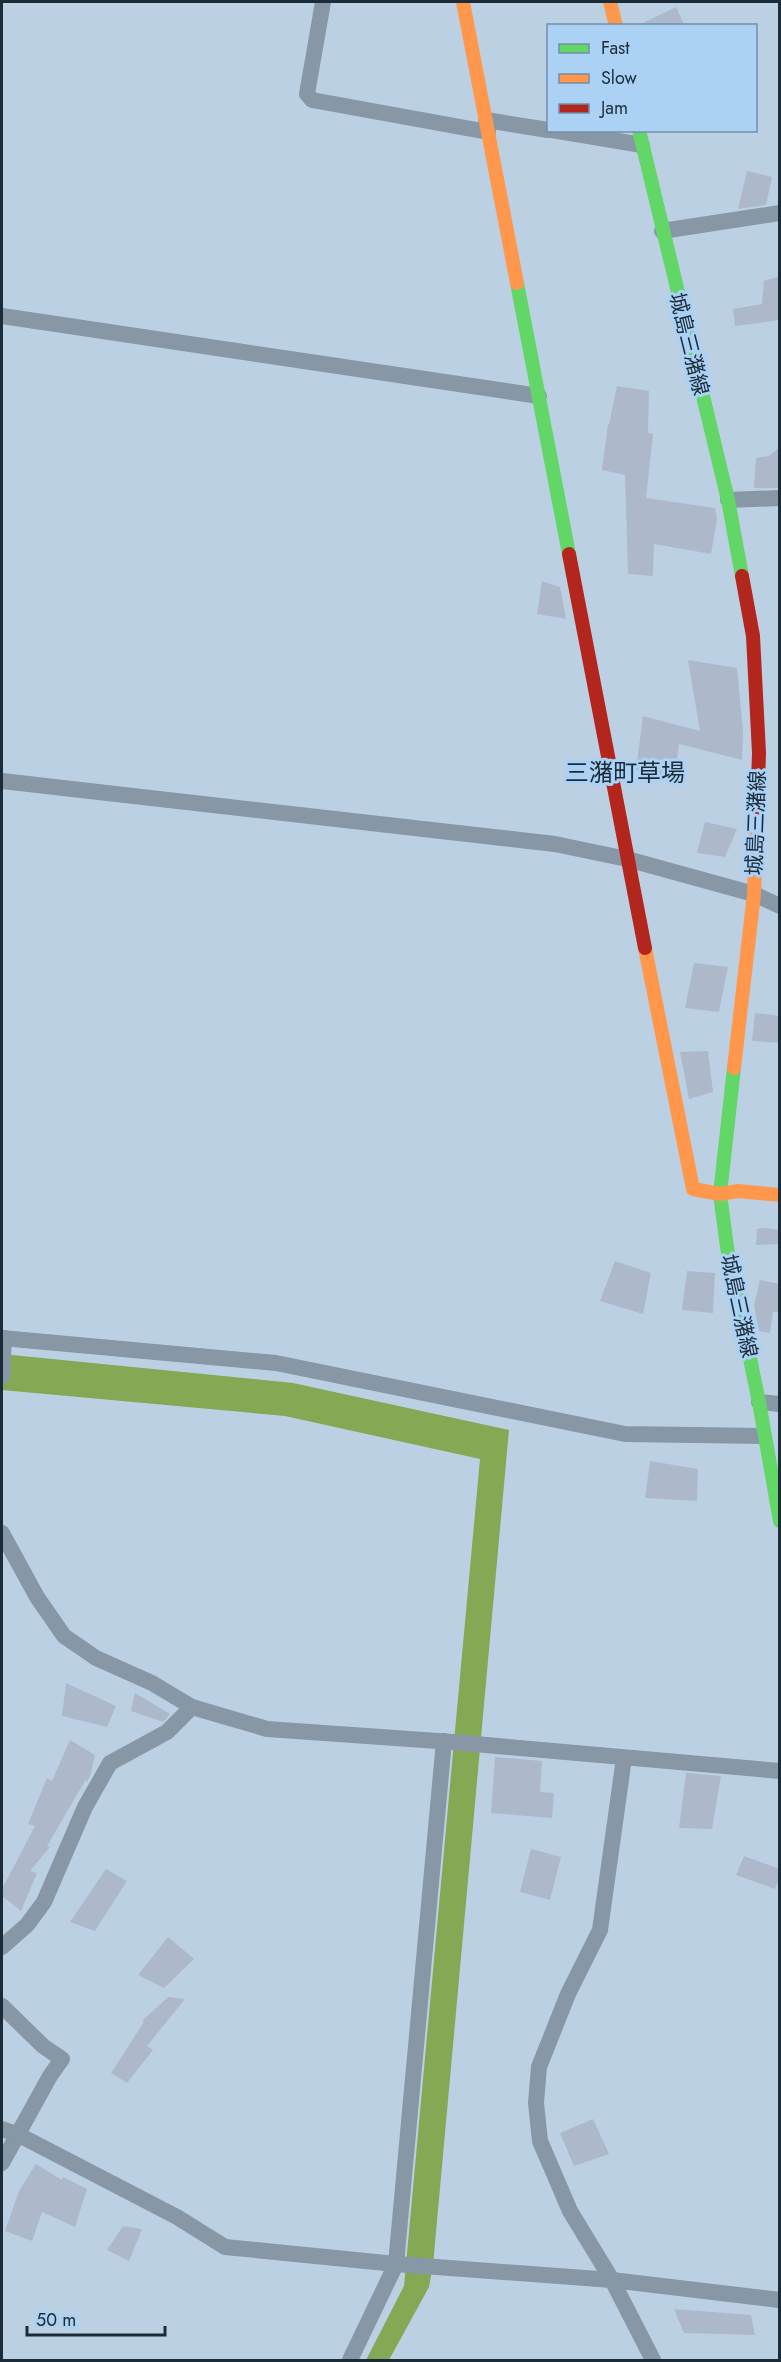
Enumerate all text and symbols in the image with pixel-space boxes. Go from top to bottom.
legend [547,24,757,132]
text: Fast [601,35,630,61]
text: Slow [601,65,638,91]
text: Jam [599,95,628,121]
street label: 城島三潴線 [662,289,716,399]
district label: 三潴町草場 [565,755,685,790]
street label: 城島三潴線 [739,770,773,876]
street label: 城島三潴線 [713,1252,765,1360]
scale bar [27,2299,165,2337]
text: 50 m [36,2307,76,2333]

